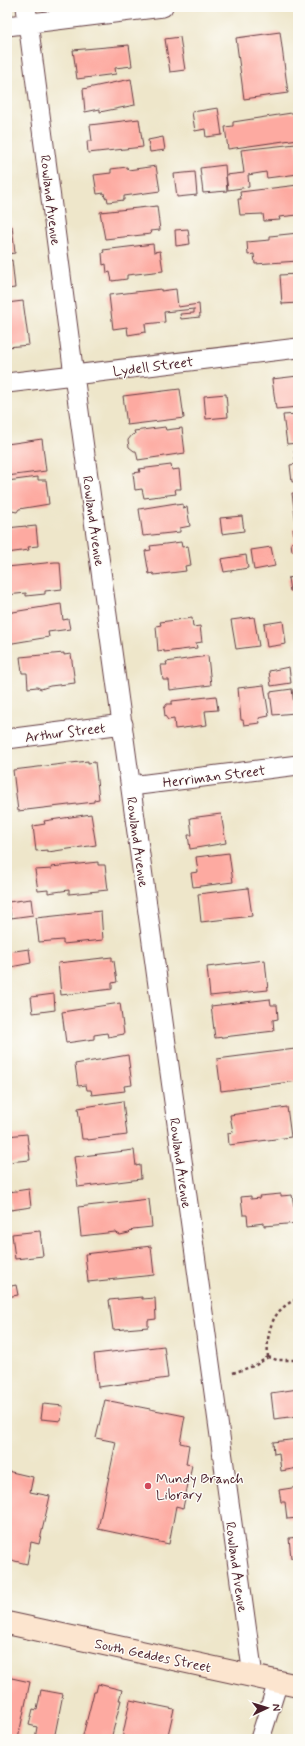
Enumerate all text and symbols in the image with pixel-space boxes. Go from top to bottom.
street label: Rowland Avenue [36,154,65,247]
street label: Lydell Street [112,353,195,381]
street label: Rowland Avenue [78,475,108,568]
street label: Arthur Street [24,719,106,747]
street label: Herriman Street [162,762,267,792]
street label: Rowland Avenue [122,796,152,889]
street label: Rowland Avenue [165,1117,195,1210]
place label: Mundy Branch Library [156,1470,244,1504]
marker: Mundy Branch Library [143,1481,153,1491]
street label: Rowland Avenue [221,1521,251,1614]
street label: South Geddes Street [93,1635,213,1677]
north arrow [247,1688,287,1728]
text: N [269,1703,283,1712]

